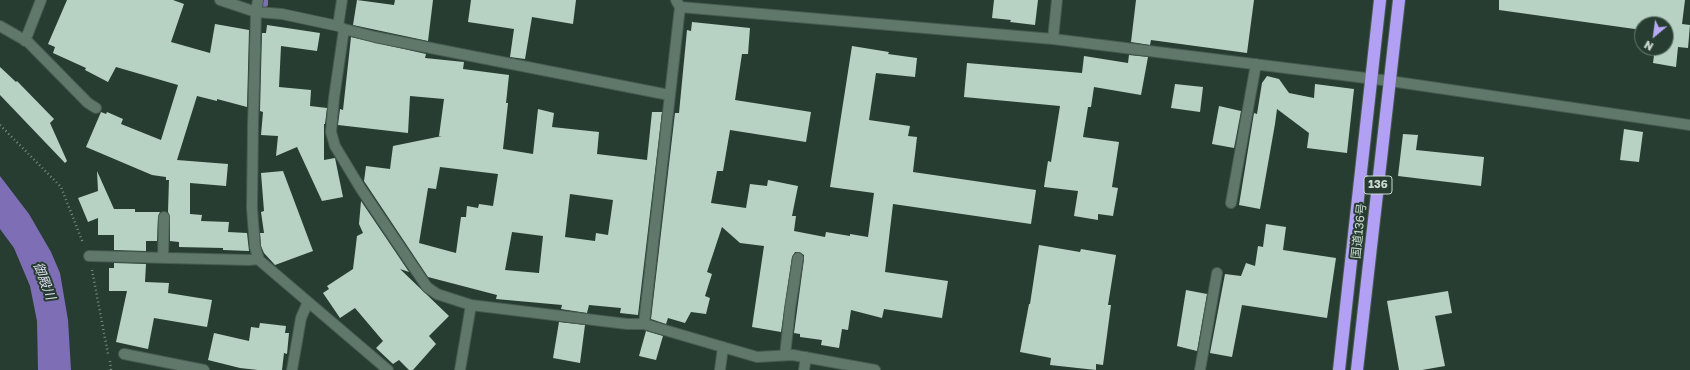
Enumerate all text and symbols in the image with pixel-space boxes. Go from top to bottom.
north arrow [1634,16,1674,56]
text: N [1642,38,1655,54]
road number: 136 [1364,176,1392,194]
street label: 国道136号 [1349,202,1369,260]
water label: 御殿川 [30,260,58,302]

